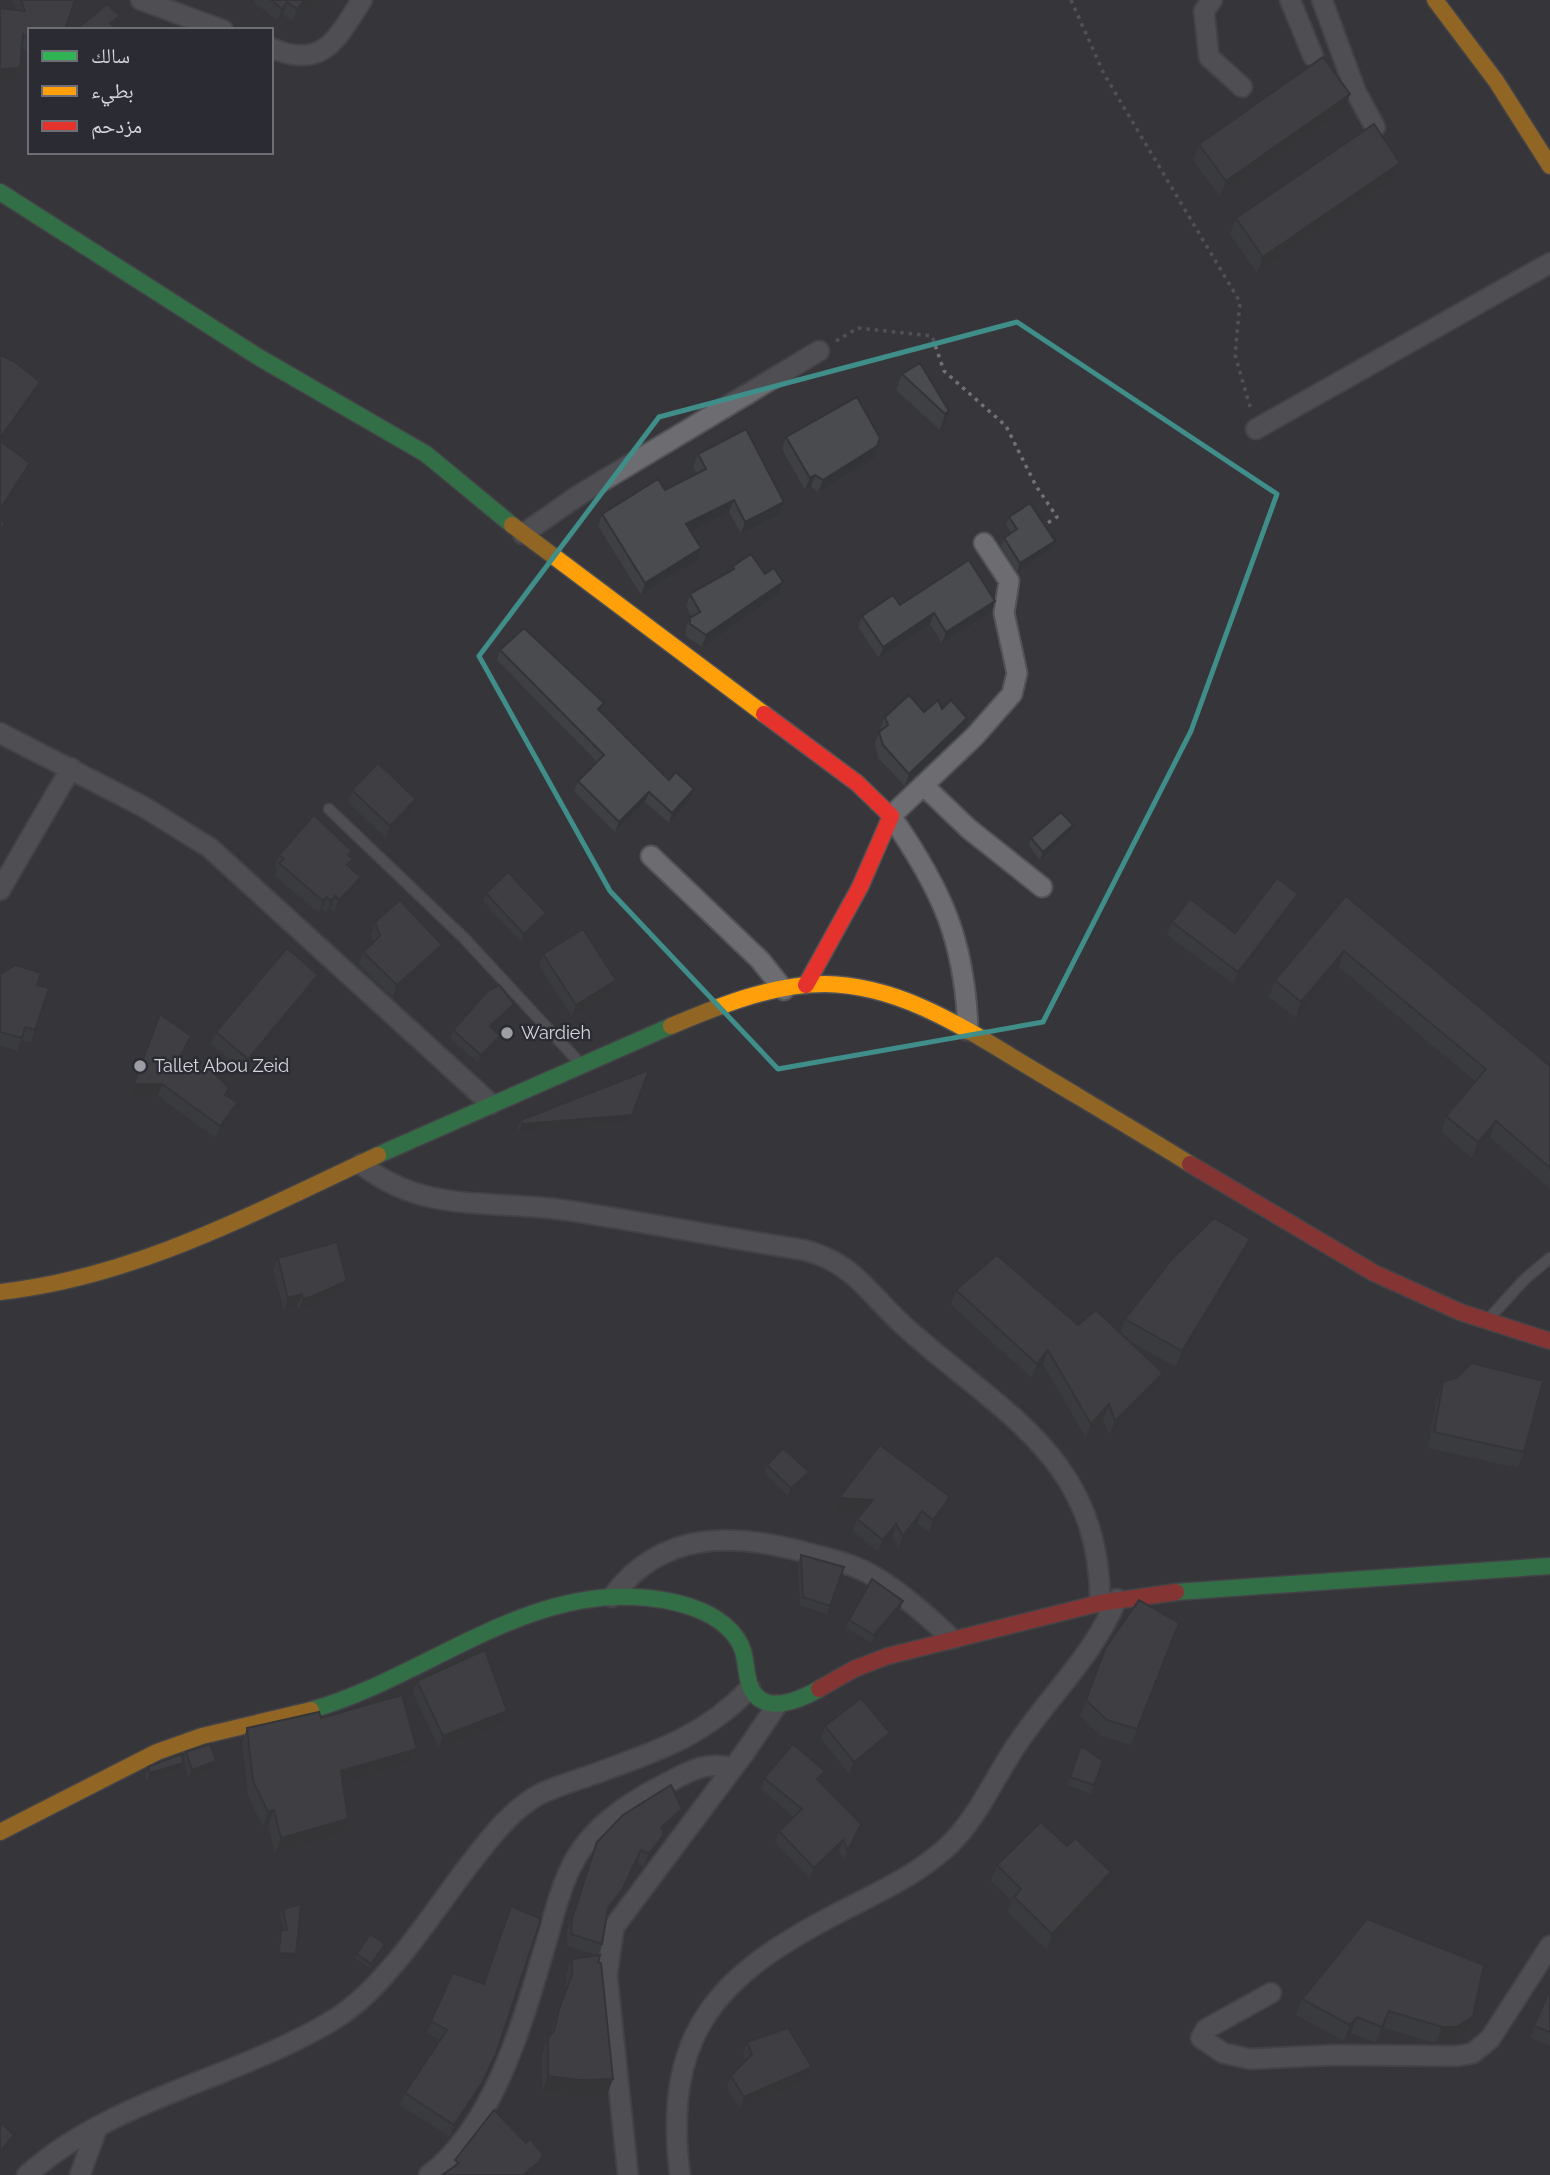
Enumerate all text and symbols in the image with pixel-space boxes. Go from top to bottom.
legend [28,28,273,154]
text: سالك [91,43,130,68]
text: بطيء [91,78,134,107]
text: مزدحم [91,113,142,140]
place label: Wardieh [521,1022,591,1043]
marker: Wardieh [499,1025,515,1041]
place label: Tallet Abou Zeid [154,1055,289,1076]
marker: Tallet Abou Zeid [132,1058,148,1074]

